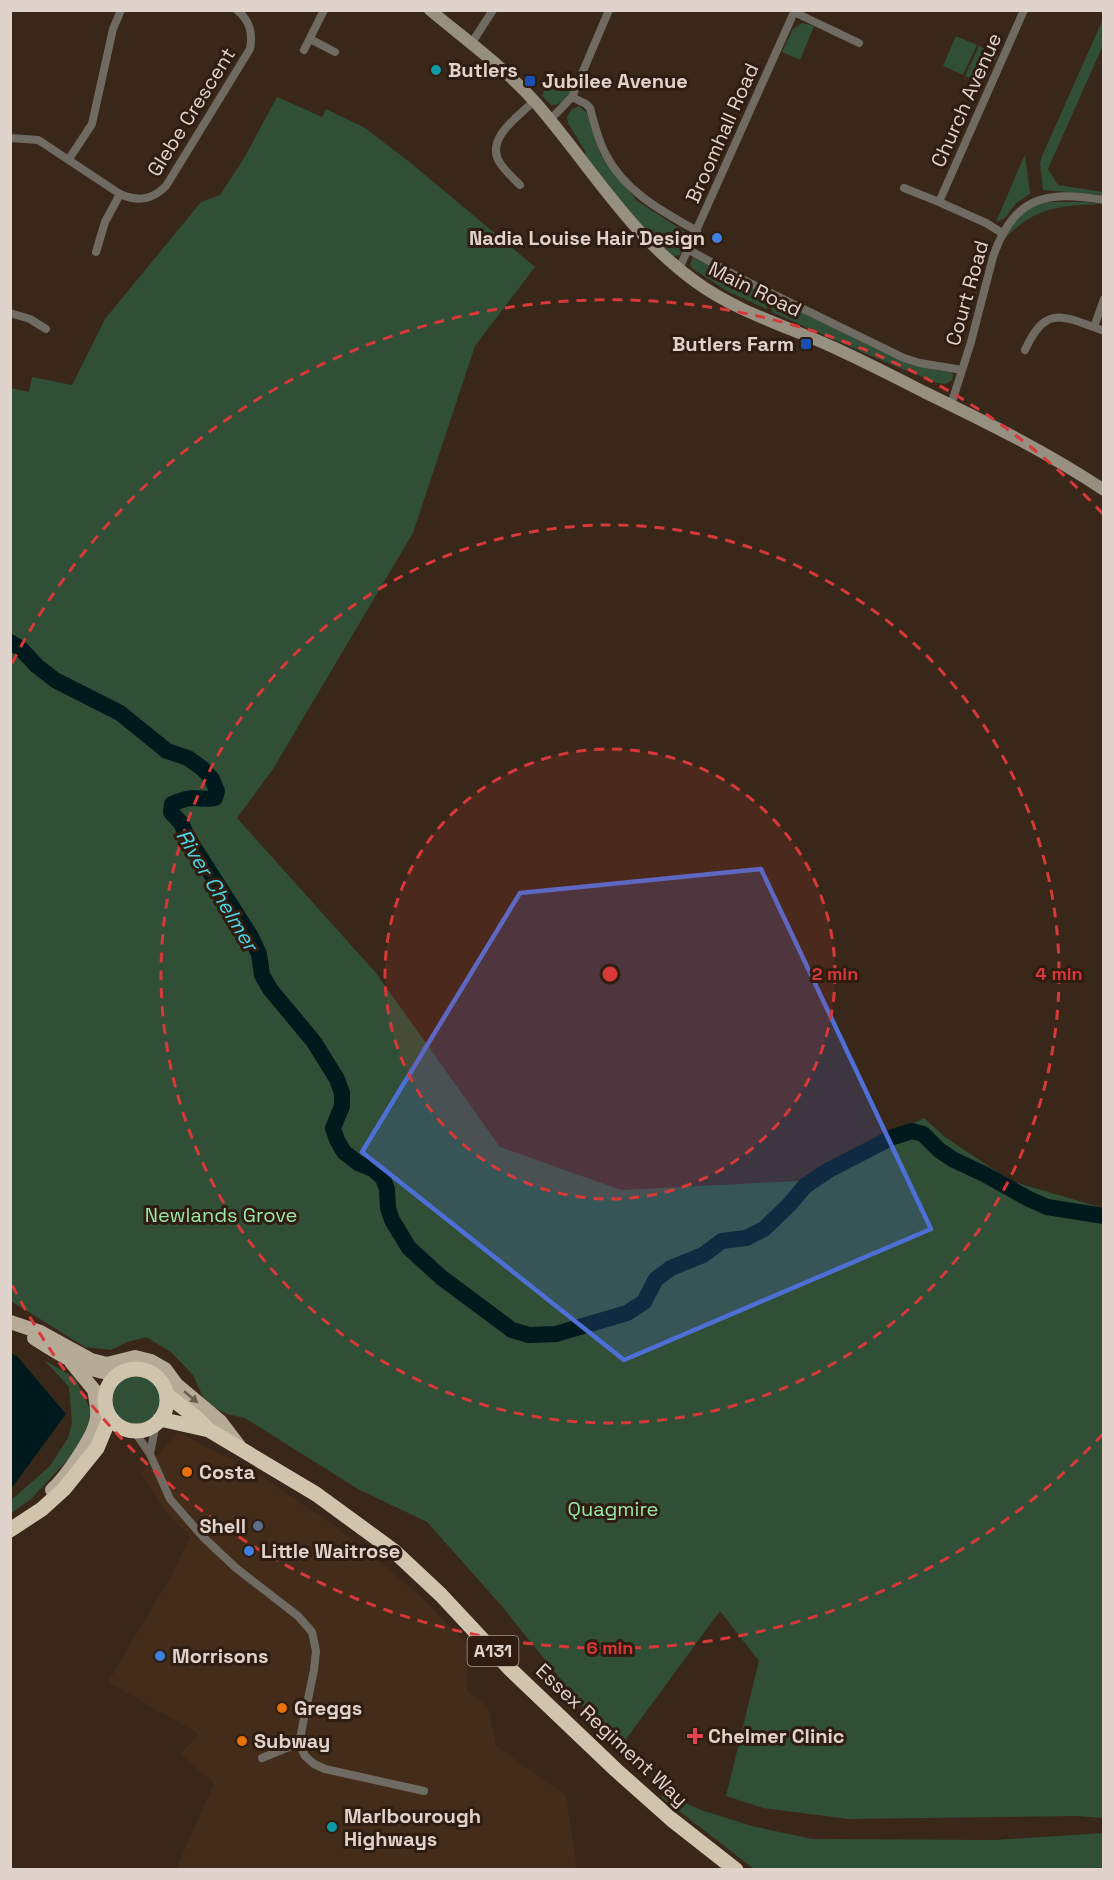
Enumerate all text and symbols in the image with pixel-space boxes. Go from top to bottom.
street label: Church Avenue [925,29,1007,171]
street label: Glebe Crescent [141,43,241,181]
place label: Butlers [448,57,518,83]
street label: Broomhall Road [680,59,764,207]
marker: Butlers [429,63,443,77]
place label: Jubilee Avenue [542,68,688,94]
marker: Jubilee Avenue [523,74,537,88]
place label: Nadia Louise Hair Design [469,225,705,251]
marker: Nadia Louise Hair Design [710,231,724,245]
street label: Court Road [940,237,994,349]
street label: Main Road [704,255,806,323]
place label: Butlers Farm [672,331,794,357]
marker: Butlers Farm [799,337,813,351]
water label: River Chelmer [170,824,265,957]
text: 2 min [812,962,858,985]
text: 4 min [1035,962,1083,985]
centre of rings [600,964,620,984]
park label: Newlands Grove [145,1202,297,1228]
one-way arrow [183,1390,199,1403]
place label: Costa [199,1459,256,1485]
marker: Costa [180,1465,194,1479]
park label: Quagmire [568,1496,658,1522]
place label: Shell [199,1513,246,1539]
marker: Shell [251,1519,265,1533]
place label: Little Waitrose [261,1538,400,1564]
marker: Little Waitrose [242,1544,256,1558]
road number: A131 [468,1636,518,1666]
text: 6 min [587,1636,633,1659]
place label: Morrisons [172,1643,269,1669]
marker: Morrisons [153,1649,167,1663]
street label: Essex Regiment Way [530,1658,694,1812]
place label: Greggs [294,1695,362,1721]
marker: Greggs [275,1701,289,1715]
place label: Chelmer Clinic [708,1723,845,1749]
marker: Chelmer Clinic [686,1727,704,1745]
place label: Subway [254,1728,330,1754]
marker: Subway [235,1734,249,1748]
place label: Marlbourough Highways [344,1803,481,1852]
marker: Marlbourough Highways [325,1820,339,1834]

